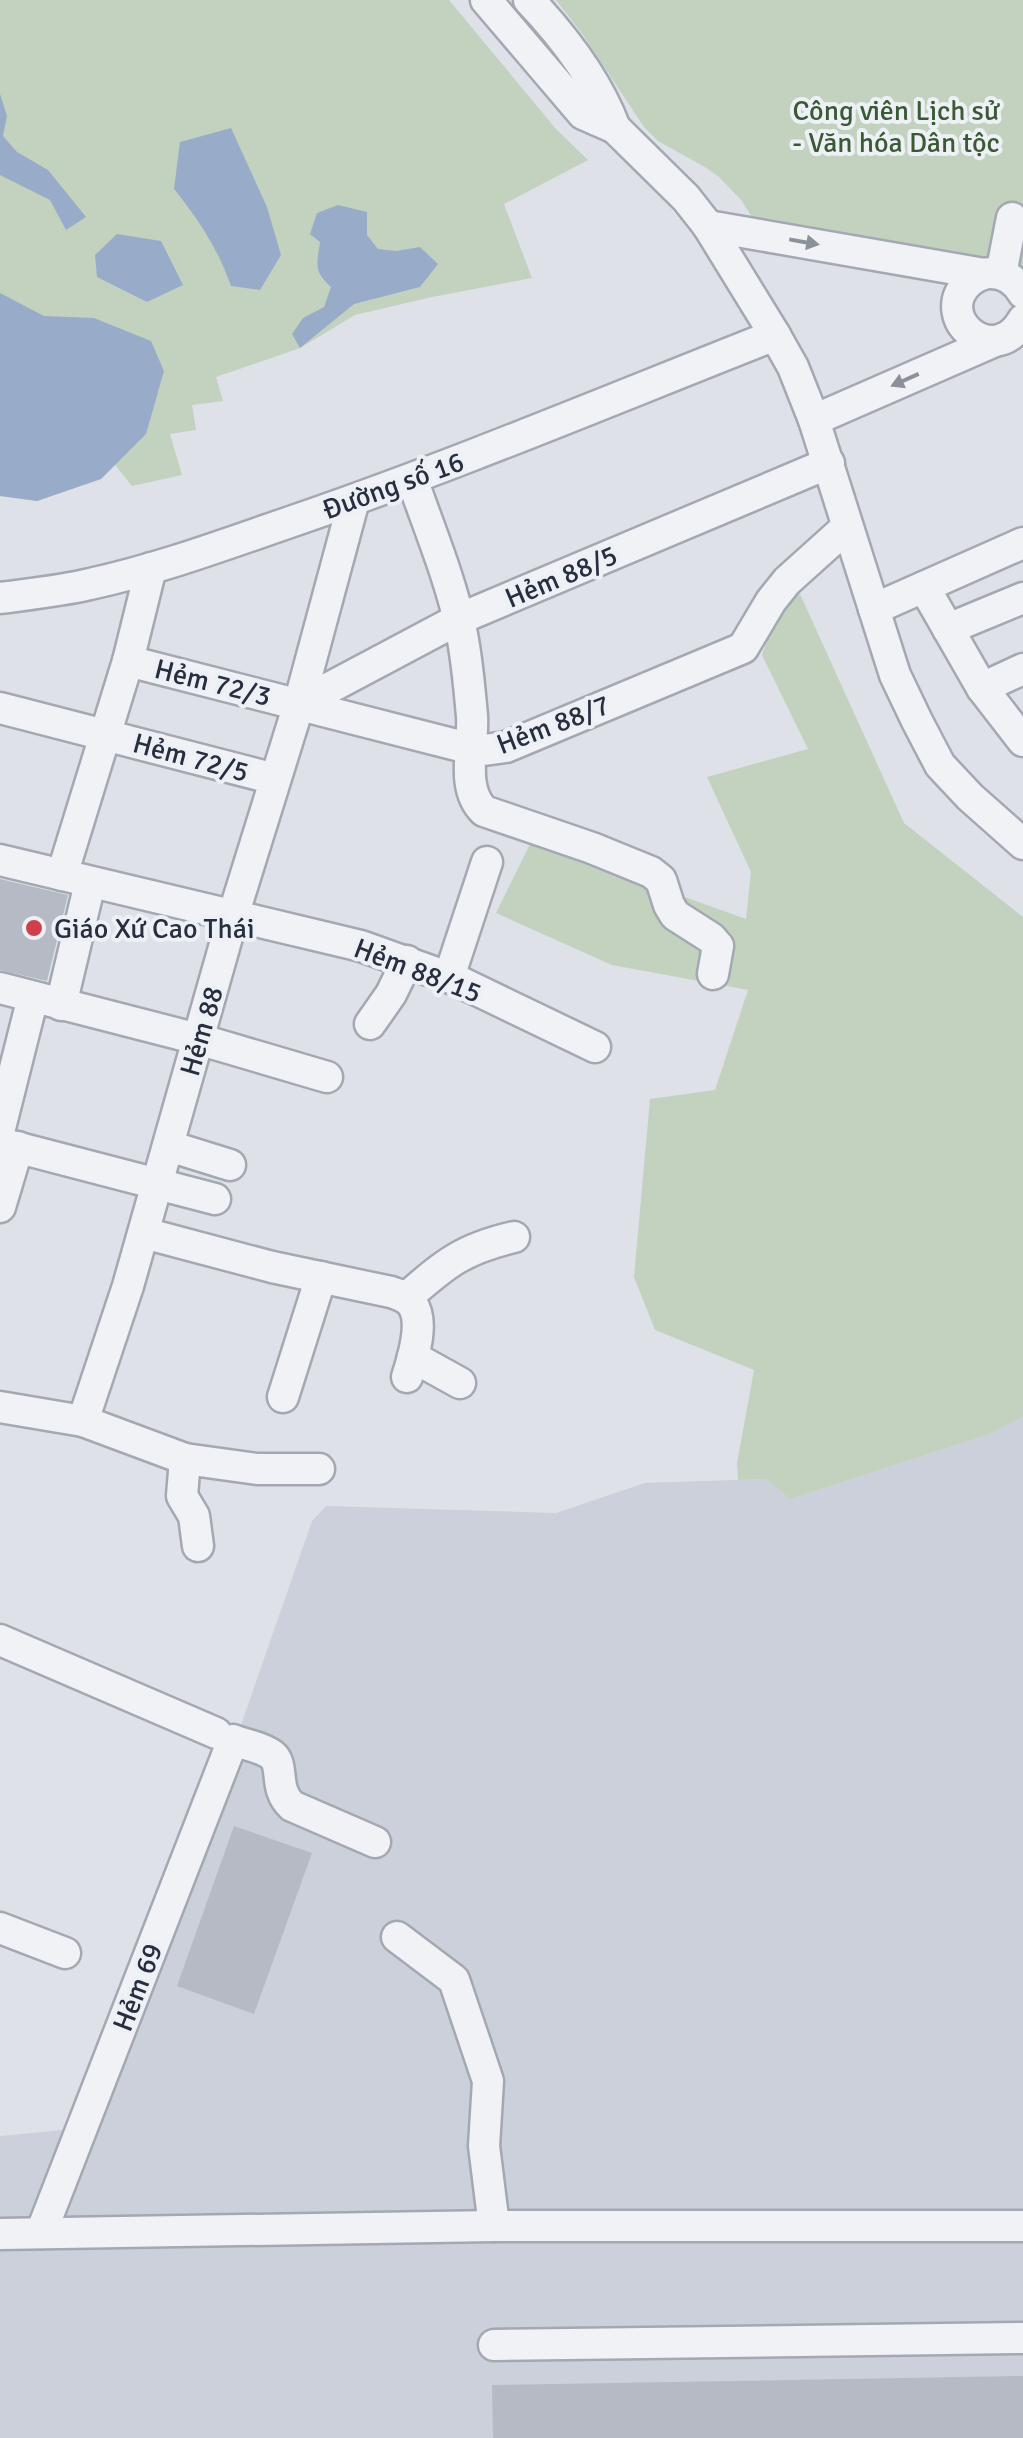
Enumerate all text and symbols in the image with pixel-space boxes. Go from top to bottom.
park label: Công viên Lịch sử - Văn hóa Dân tộc [792,94,1001,160]
one-way arrow [789,235,820,250]
one-way arrow [891,372,920,388]
street label: Đường số 16 [318,445,469,527]
street label: Hẻm 88/5 [500,538,623,616]
street label: Hẻm 72/3 [151,652,274,714]
street label: Hẻm 88/7 [492,688,615,762]
street label: Hẻm 72/5 [129,726,252,790]
place label: Giáo Xứ Cao Thái [54,912,254,946]
marker: Giáo Xứ Cao Thái [23,917,45,939]
street label: Hẻm 88/15 [349,931,486,1011]
street label: Hẻm 88 [173,983,231,1080]
street label: Hẻm 69 [106,1938,170,2036]

